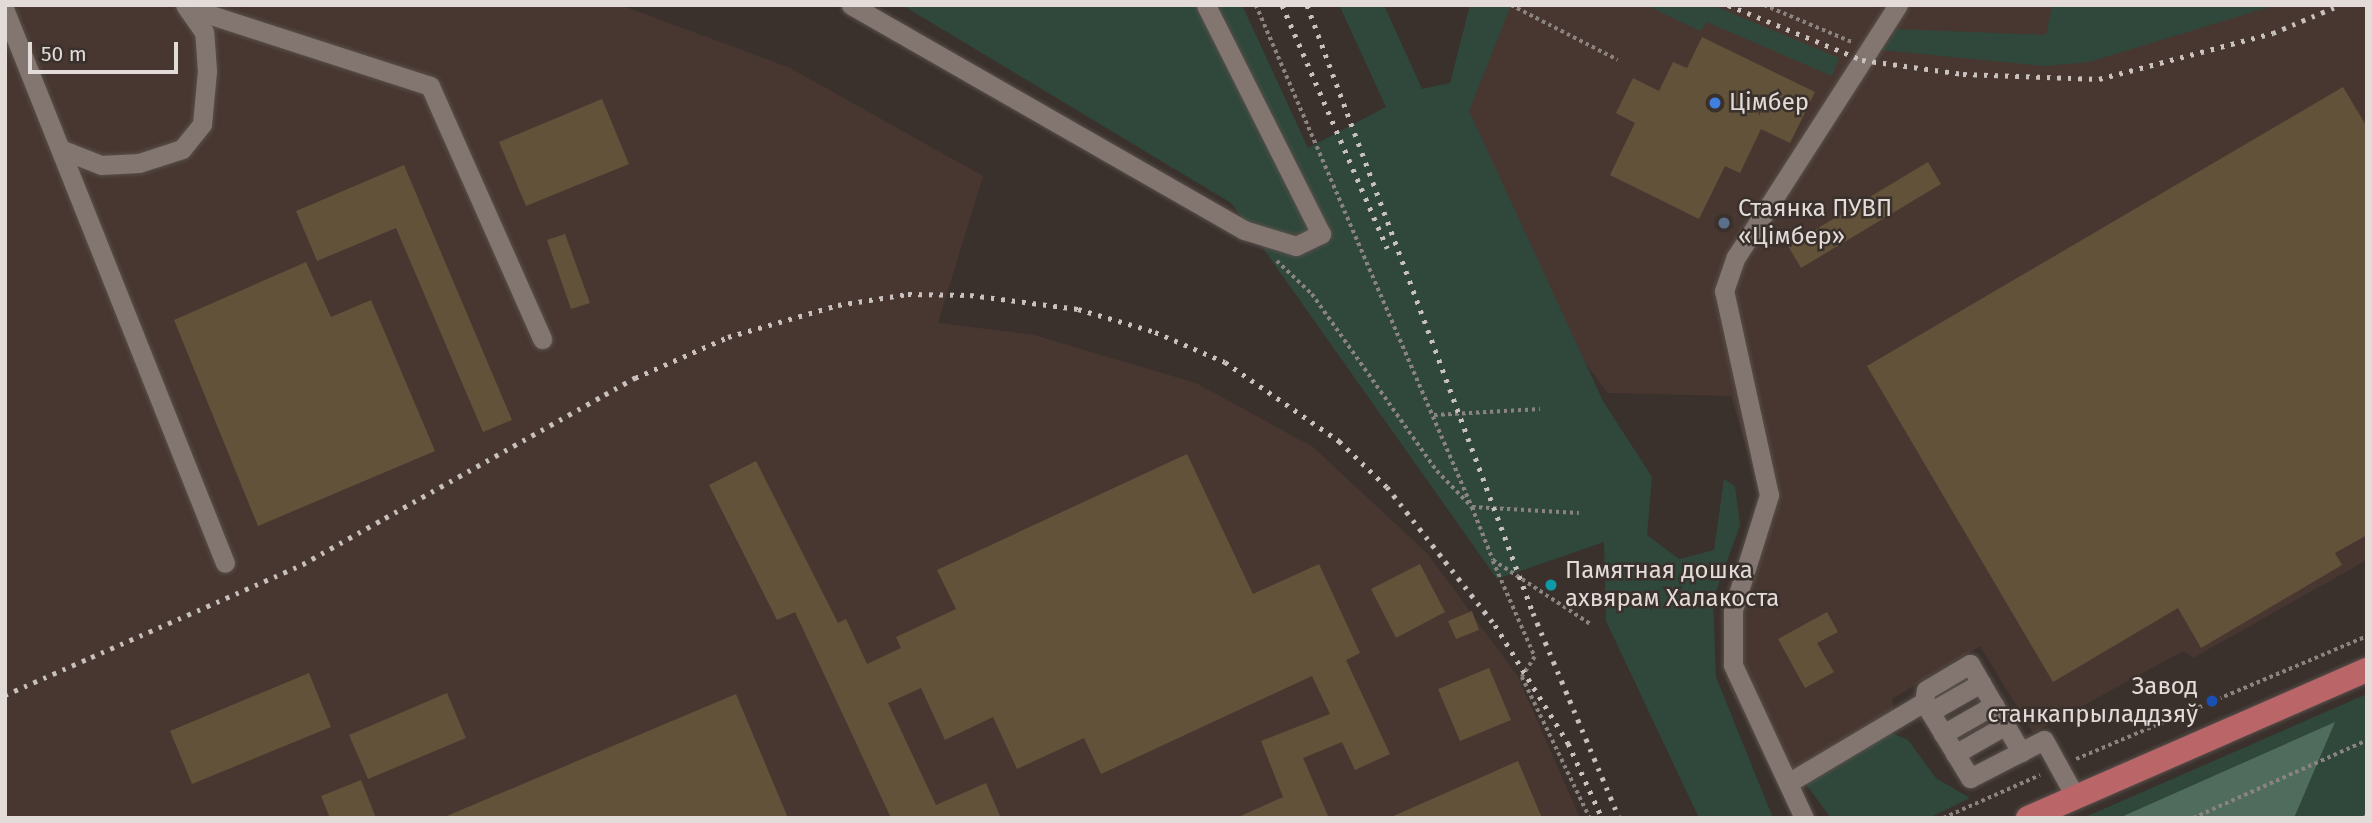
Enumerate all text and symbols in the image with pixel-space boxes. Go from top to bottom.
scale bar [32,28,182,72]
text: 50 m [41,41,87,67]
place label: Цімбер [1729,89,1809,117]
marker: Цімбер [1707,95,1723,111]
place label: Стаянка ПУВП «Цімбер» [1738,195,1892,251]
marker: Стаянка ПУВП «Цімбер» [1716,215,1732,231]
place label: Памятная дошка ахвярам Халакоста [1565,557,1779,613]
marker: Памятная дошка ахвярам Халакоста [1543,577,1559,593]
place label: Завод станкапрыладдзяў [1987,673,2198,729]
marker: Завод станкапрыладдзяў [2204,693,2220,709]

